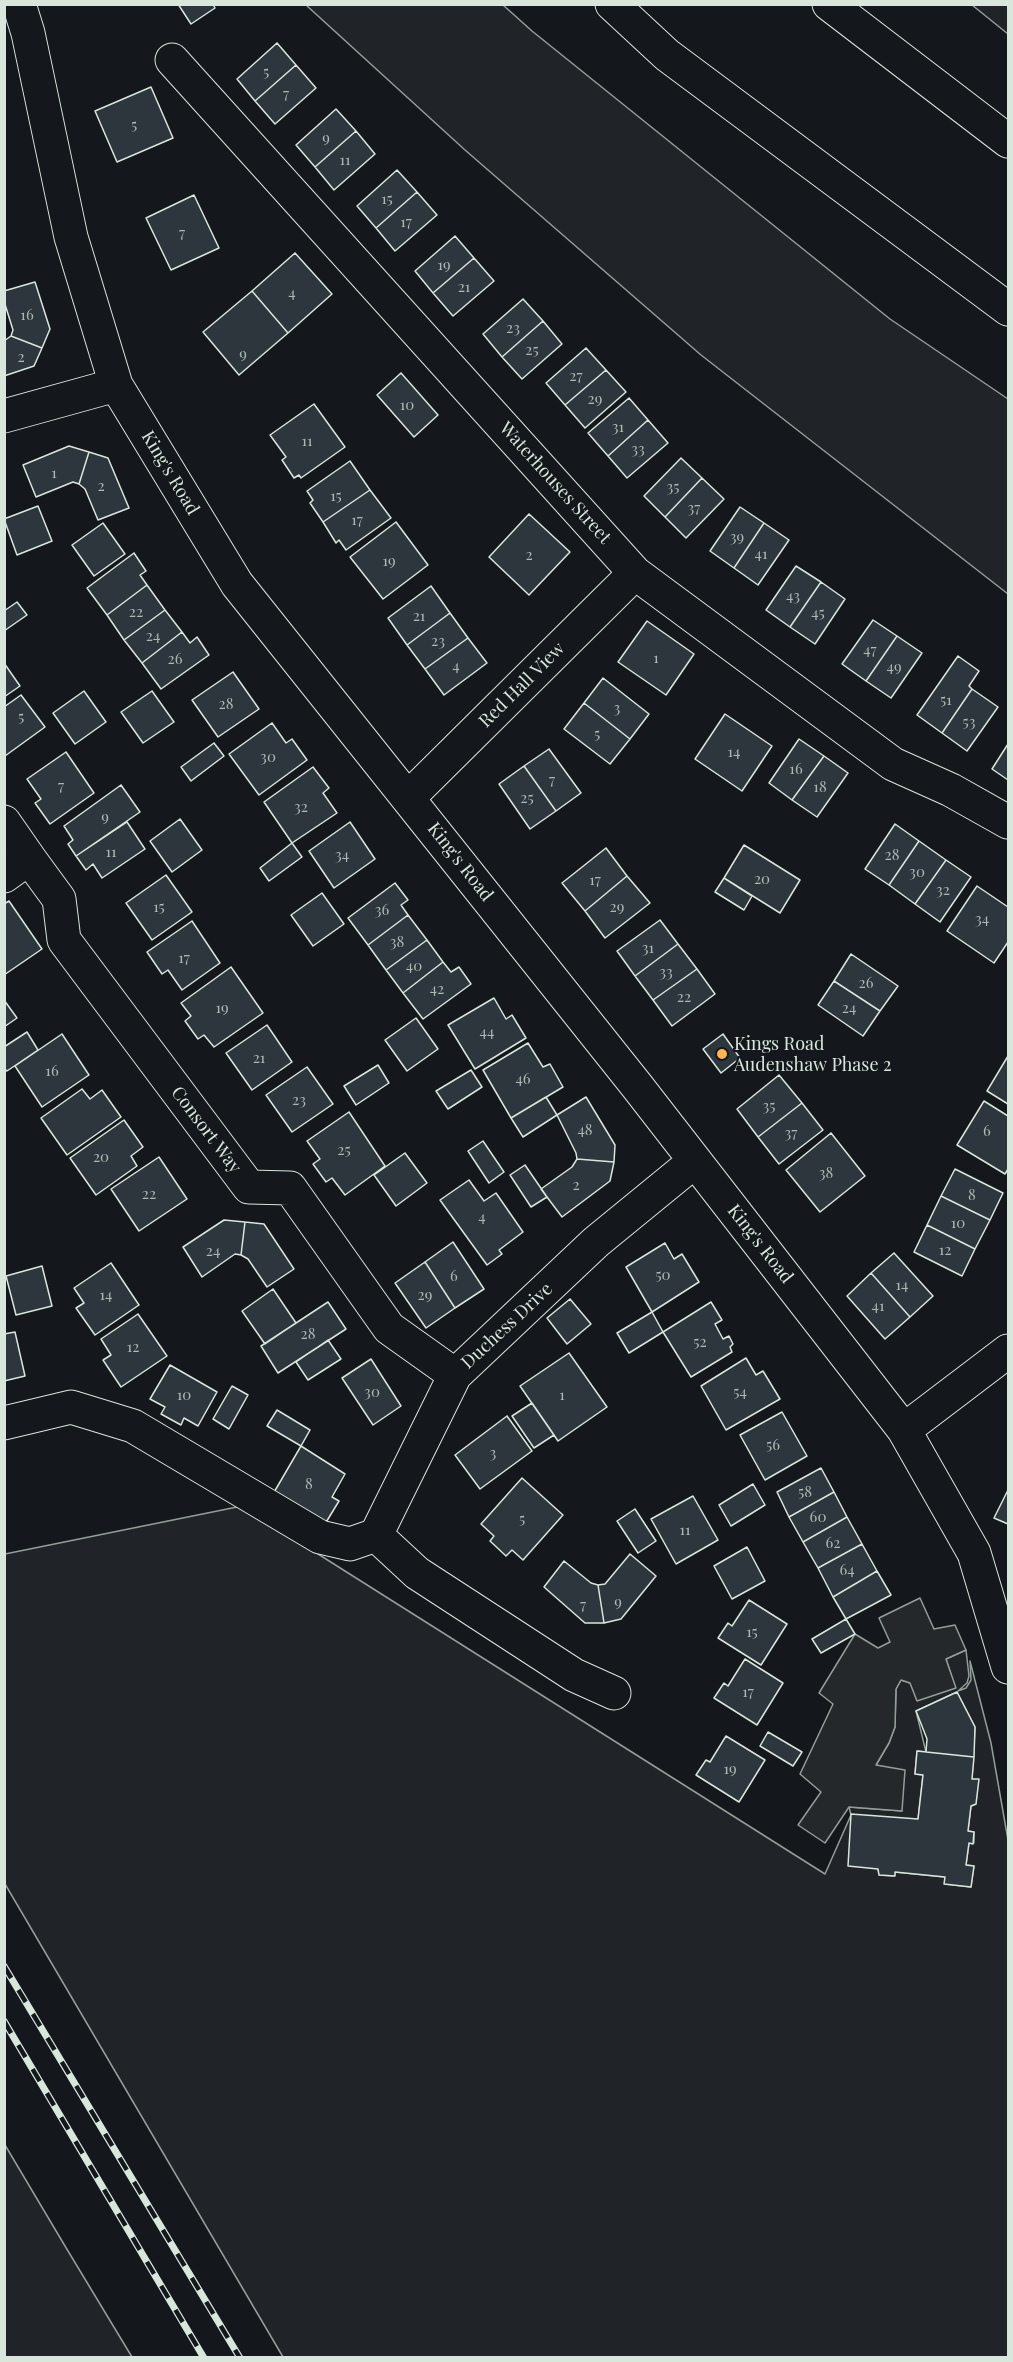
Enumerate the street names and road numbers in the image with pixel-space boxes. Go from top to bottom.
street label: Waterhouses Street [495,418,615,548]
street label: King's Road [137,427,203,519]
street label: Red Hall View [475,638,569,732]
street label: King's Road [423,818,497,906]
street label: Consort Way [166,1082,246,1178]
street label: King's Road [723,1200,797,1288]
street label: Duchess Drive [457,1278,557,1374]

